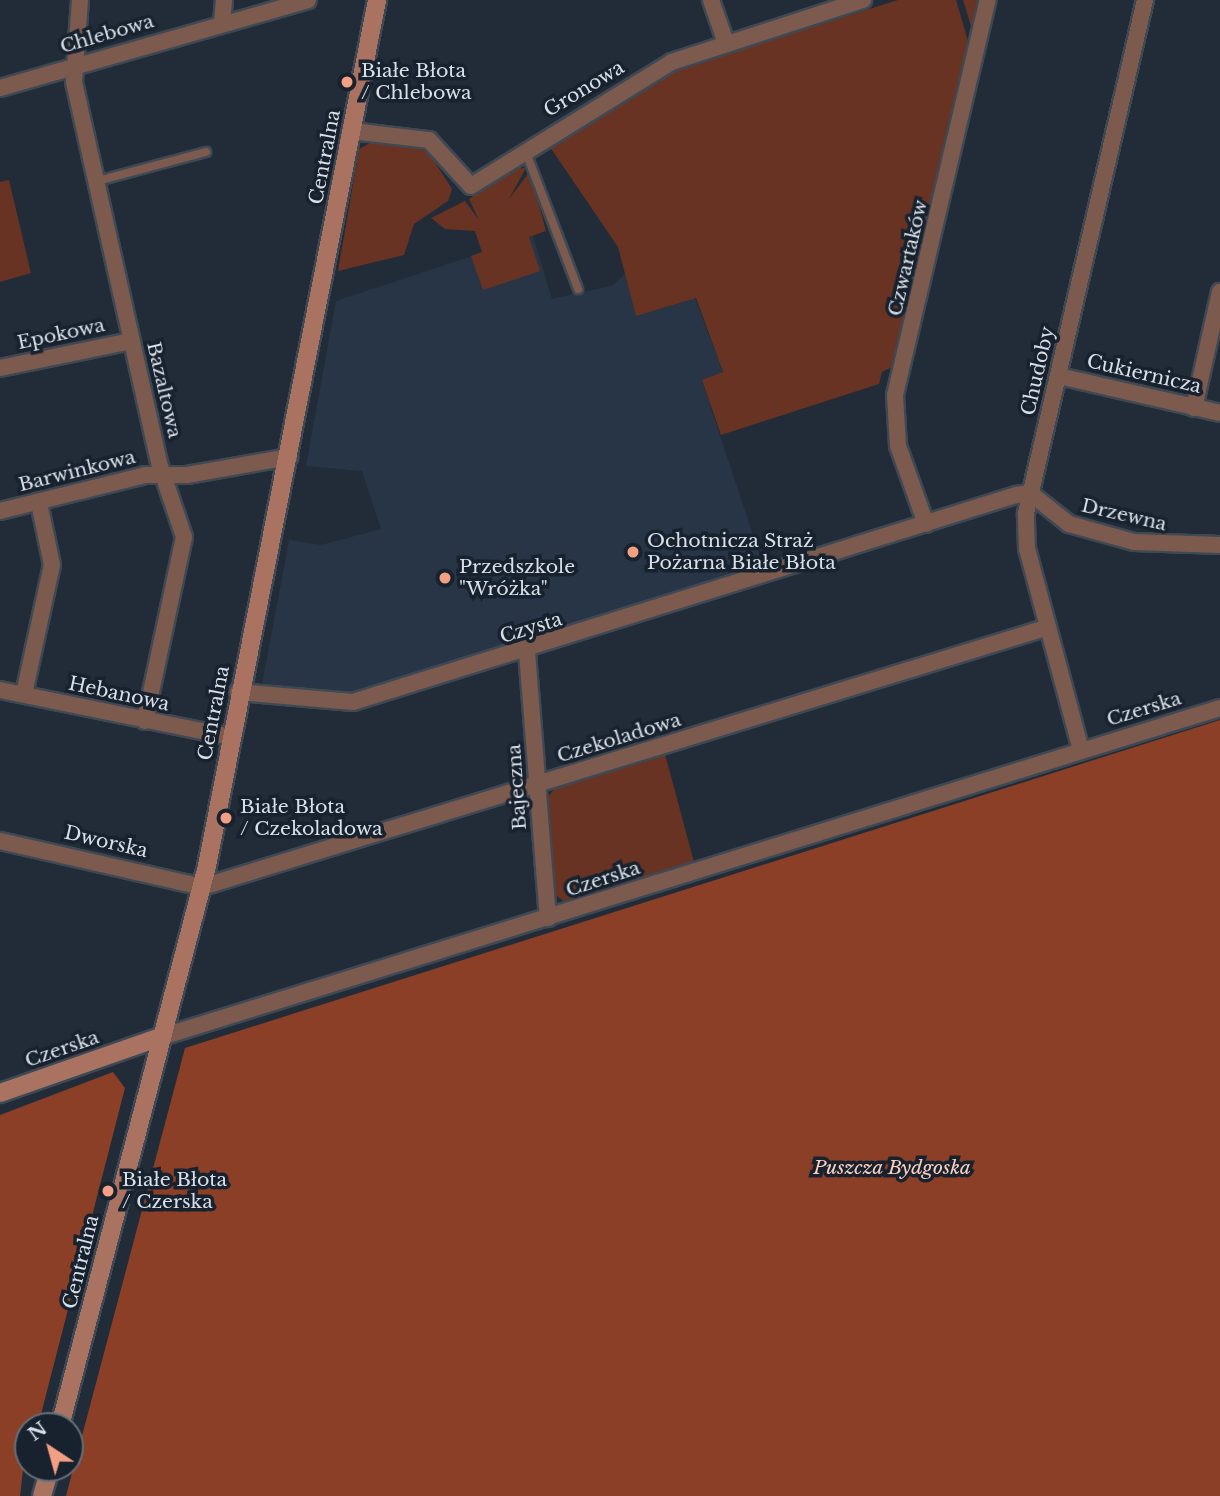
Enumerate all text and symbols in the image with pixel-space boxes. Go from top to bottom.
street label: Chlebowa [58,10,156,58]
street label: Gronowa [540,56,628,122]
place label: Białe Błota / Chlebowa [361,60,472,104]
marker: Białe Błota / Chlebowa [339,74,355,90]
street label: Centralna [305,108,345,206]
street label: Czwartaków [884,198,932,318]
street label: Epokowa [15,314,107,354]
street label: Chudoby [1017,324,1059,418]
street label: Bazaltowa [142,340,186,440]
street label: Cukiernicza [1084,350,1204,398]
street label: Barwinkowa [16,445,138,497]
street label: Drzewna [1079,494,1169,536]
place label: Ochotnicza Straż Pożarna Białe Błota [647,530,836,574]
marker: Ochotnicza Straż Pożarna Białe Błota [625,544,641,560]
place label: Przedszkole "Wróżka" [459,556,575,600]
marker: Przedszkole "Wróżka" [437,570,453,586]
street label: Czysta [497,608,565,648]
street label: Centralna [194,664,234,762]
street label: Hebanowa [66,672,172,716]
street label: Czerska [1104,687,1184,731]
street label: Czekoladowa [554,708,684,768]
street label: Bajeczna [503,743,531,831]
place label: Białe Błota / Czekoladowa [240,796,382,840]
marker: Białe Błota / Czekoladowa [218,810,234,826]
street label: Dworska [62,821,150,863]
street label: Czerska [563,856,643,902]
street label: Czerska [22,1026,102,1072]
park label: Puszcza Bydgoska [813,1157,971,1179]
place label: Białe Błota / Czerska [122,1169,227,1213]
marker: Białe Błota / Czerska [100,1183,116,1199]
street label: Centralna [58,1213,104,1311]
north arrow [14,1412,84,1482]
text: N [24,1417,52,1446]

